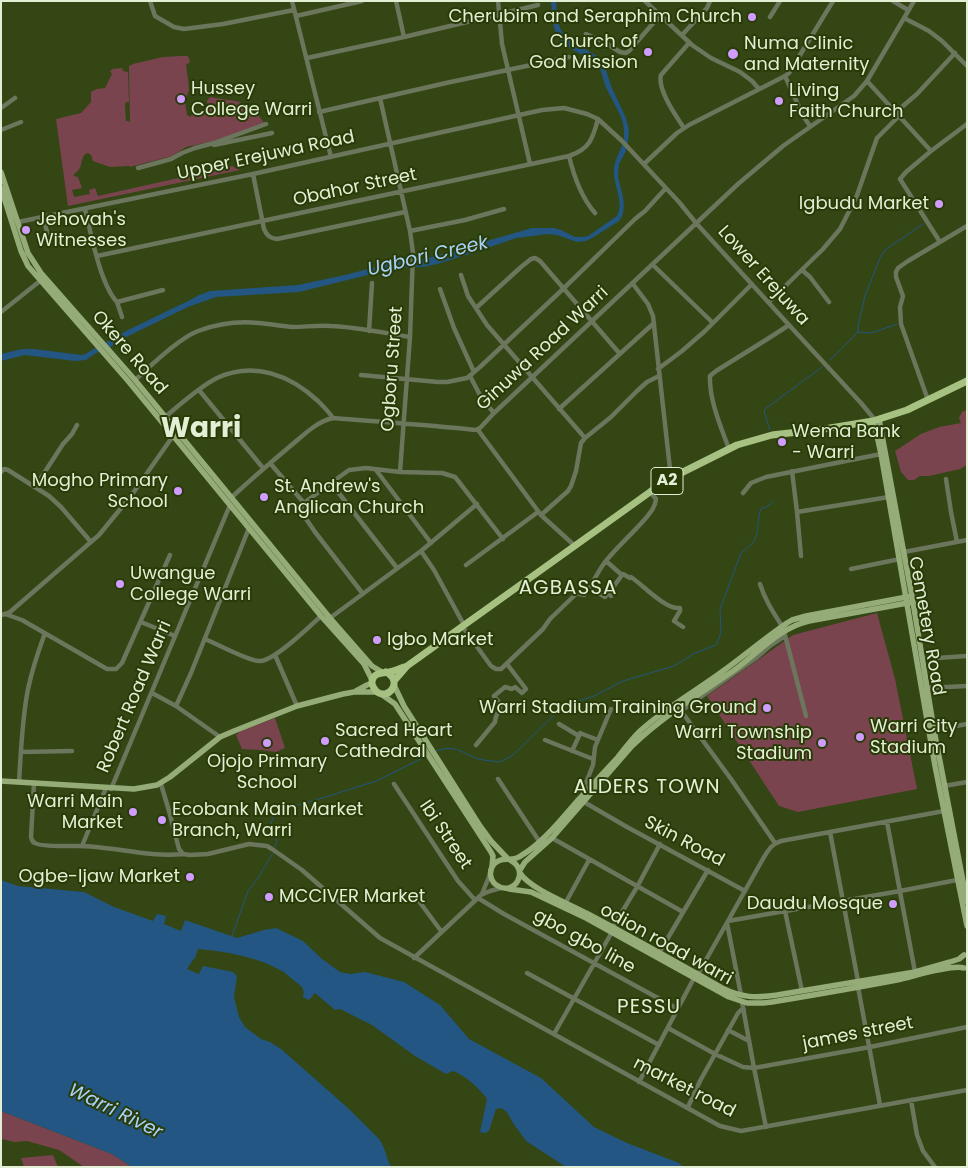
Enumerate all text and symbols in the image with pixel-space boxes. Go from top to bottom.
place label: Cherubim and Seraphim Church [448,6,742,28]
marker: Cherubim and Seraphim Church [746,11,758,23]
place label: Church of God Mission [529,31,638,74]
place label: Numa Clinic and Maternity [744,33,869,76]
marker: Church of God Mission [642,46,654,58]
marker: Numa Clinic and Maternity [726,47,740,61]
place label: Hussey College Warri [191,78,312,120]
place label: Living Faith Church [789,80,904,122]
marker: Hussey College Warri [175,93,187,105]
marker: Living Faith Church [773,95,785,107]
street label: Upper Erejuwa Road [175,127,357,185]
street label: Obahor Street [291,164,419,212]
place label: Igbudu Market [799,193,929,215]
marker: Igbudu Market [933,198,945,210]
place label: Jehovah's Witnesses [36,209,127,252]
street label: Lower Erejuwa [713,222,813,330]
marker: Jehovah's Witnesses [20,224,32,236]
water label: Ugbori Creek [365,232,491,282]
street label: Ginuwa Road Warri [473,282,613,416]
street label: Ogboru Street [378,306,408,432]
street label: Okere Road [87,307,171,399]
district label: Warri [161,413,241,447]
place label: Wema Bank - Warri [792,421,900,464]
marker: Wema Bank - Warri [776,436,788,448]
road number: A2 [651,468,683,494]
place label: Mogho Primary School [32,470,168,512]
place label: St. Andrew's Anglican Church [274,476,424,518]
marker: Mogho Primary School [172,485,184,497]
marker: St. Andrew's Anglican Church [258,491,270,503]
street label: Cemetery Road [903,555,949,697]
place label: Uwangue College Warri [130,563,251,606]
district label: AGBASSA [518,577,618,601]
marker: Uwangue College Warri [114,578,126,590]
street label: Robert Road Warri [93,618,177,776]
place label: Igbo Market [387,629,493,651]
marker: Igbo Market [371,634,383,646]
place label: Warri Stadium Training Ground [479,697,757,719]
marker: Warri Stadium Training Ground [761,702,773,714]
place label: Warri City Stadium [870,716,957,759]
place label: Sacred Heart Cathedral [335,720,453,762]
place label: Warri Township Stadium [675,722,812,764]
marker: Warri City Stadium [854,731,866,743]
marker: Sacred Heart Cathedral [319,735,331,747]
marker: Ojojo Primary School [261,737,273,749]
marker: Warri Township Stadium [816,737,828,749]
place label: Ojojo Primary School [207,751,327,794]
district label: ALDERS TOWN [572,776,722,800]
place label: Warri Main Market [27,791,123,834]
street label: Ibi Street [414,796,476,874]
place label: Ecobank Main Market Branch, Warri [172,799,363,842]
marker: Warri Main Market [127,806,139,818]
street label: Skin Road [640,812,728,872]
marker: Ecobank Main Market Branch, Warri [156,814,168,826]
place label: Ogbe-Ijaw Market [18,866,180,888]
marker: Ogbe-Ijaw Market [184,871,196,883]
place label: MCCIVER Market [279,886,425,908]
marker: MCCIVER Market [263,891,275,903]
place label: Daudu Mosque [747,893,883,915]
marker: Daudu Mosque [887,898,899,910]
street label: odion road warri [596,900,736,990]
street label: gbo gbo line [529,905,639,979]
district label: PESSU [616,996,682,1020]
street label: james street [801,1013,915,1055]
street label: market road [629,1053,739,1123]
water label: Warri River [64,1079,166,1145]

